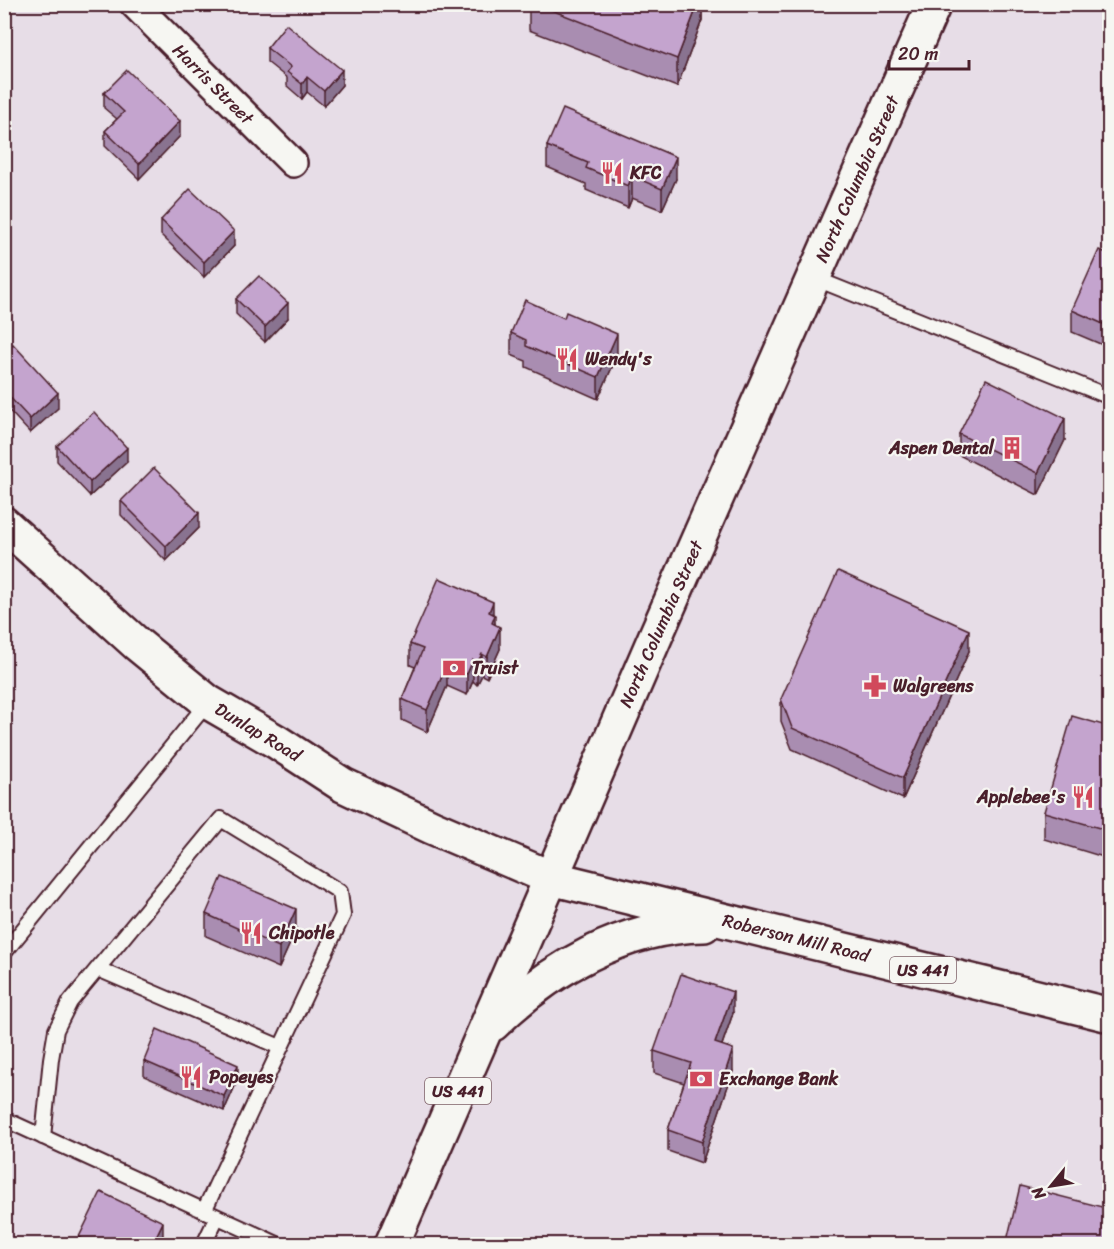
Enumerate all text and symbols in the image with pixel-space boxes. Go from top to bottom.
scale bar [889,33,968,71]
street label: Harris Street [164,35,262,133]
text: 20 m [898,38,938,70]
street label: North Columbia Street [806,90,909,268]
place label: KFC [629,157,662,189]
restaurant icon: KFC [599,160,625,186]
place label: Wendy's [585,343,652,375]
restaurant icon: Wendy's [554,346,580,372]
place label: Aspen Dental [888,432,995,464]
building icon: Aspen Dental [999,435,1025,461]
street label: North Columbia Street [610,535,713,713]
place label: Truist [472,652,520,684]
bank icon: Truist [441,655,467,681]
place label: Walgreens [893,670,974,702]
pharmacy icon: Walgreens [862,673,888,699]
street label: Dunlap Road [208,693,309,771]
place label: Applebee's [976,781,1066,813]
restaurant icon: Applebee's [1070,784,1096,810]
street label: Roberson Mill Road [719,904,874,972]
place label: Chipotle [268,917,335,949]
restaurant icon: Chipotle [238,920,264,946]
road number: US 441 [890,957,956,983]
place label: Popeyes [209,1061,274,1093]
place label: Exchange Bank [719,1063,839,1095]
restaurant icon: Popeyes [178,1064,204,1090]
bank icon: Exchange Bank [688,1066,714,1092]
road number: US 441 [425,1078,491,1104]
north arrow [1021,1156,1081,1216]
text: N [1023,1180,1054,1206]

